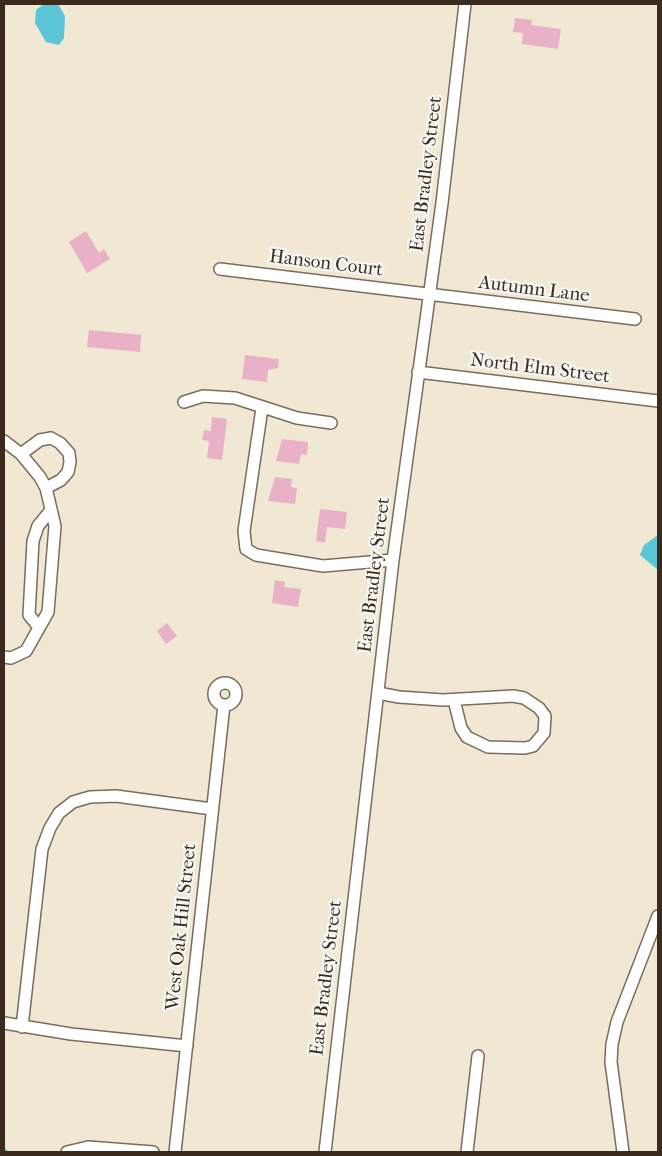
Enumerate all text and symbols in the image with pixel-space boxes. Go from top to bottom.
street label: East Bradley Street [406,95,448,253]
street label: Hanson Court [268,246,384,282]
street label: Autumn Lane [477,272,591,308]
street label: North Elm Street [469,349,611,389]
street label: East Bradley Street [354,496,396,654]
street label: West Oak Hill Street [162,842,202,1012]
street label: East Bradley Street [306,899,348,1057]

